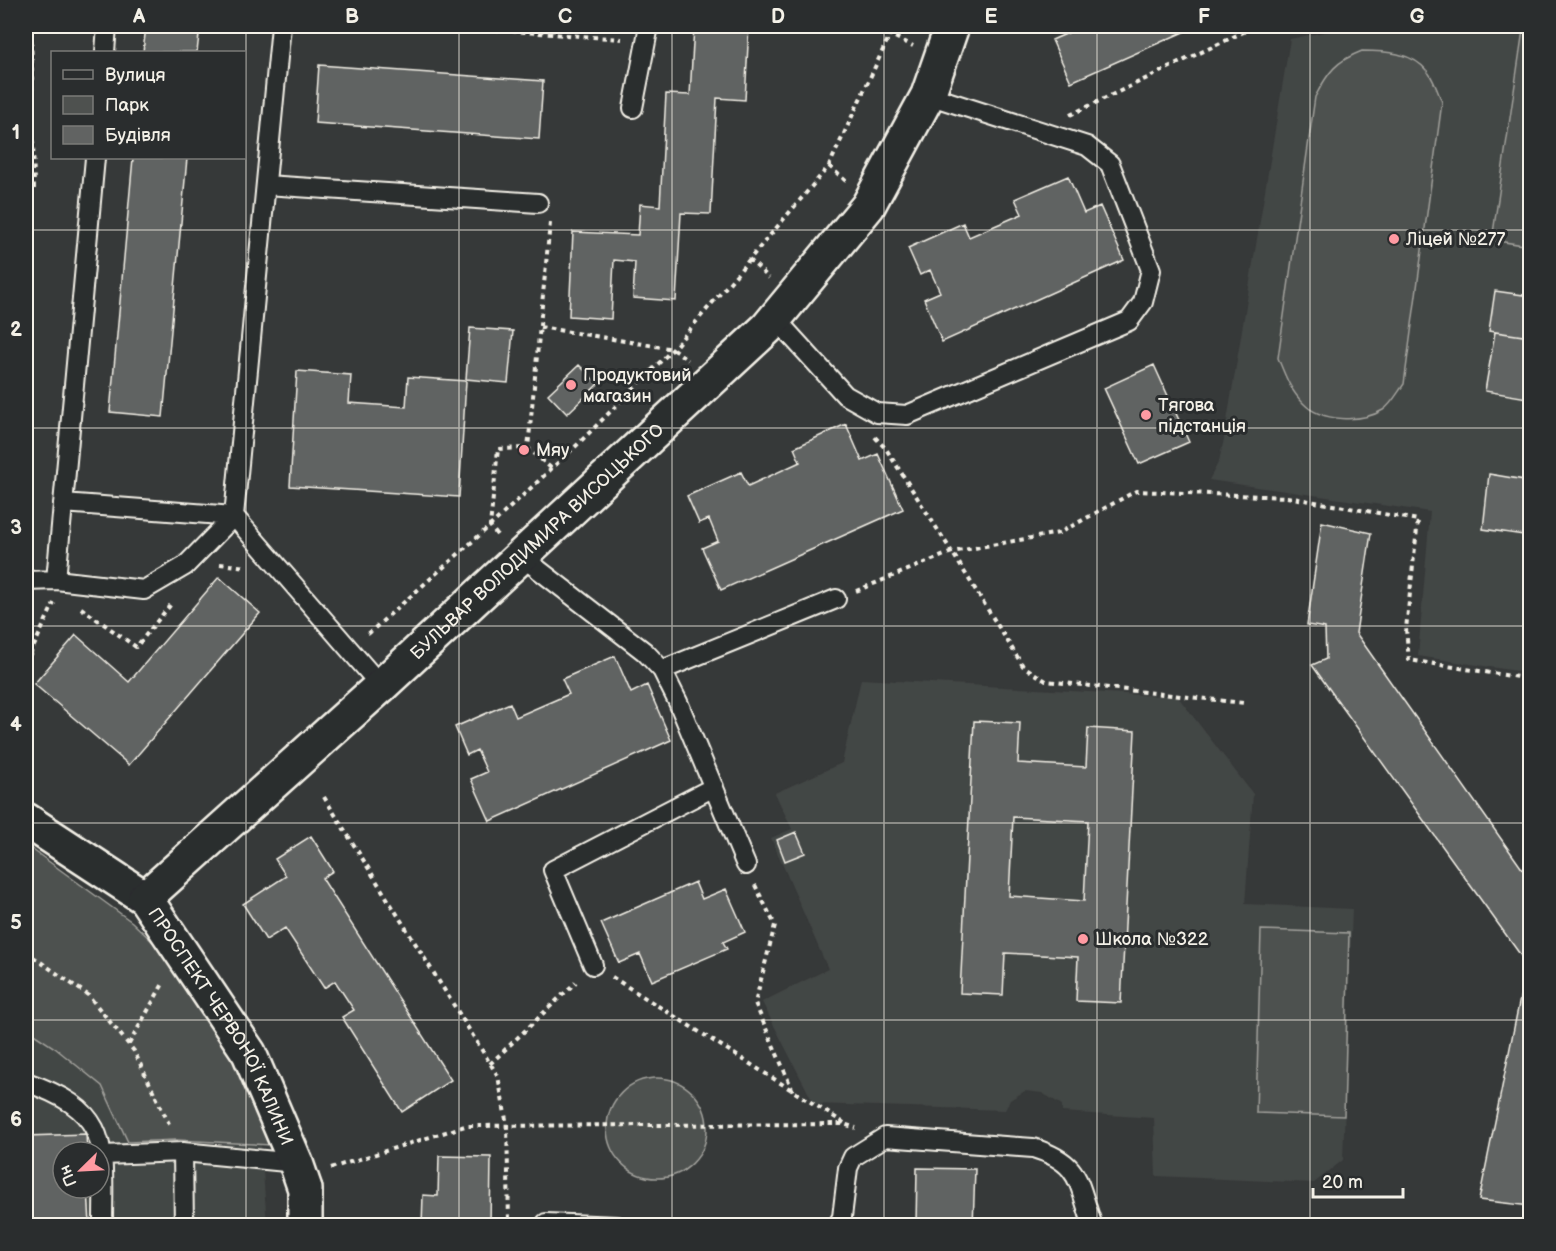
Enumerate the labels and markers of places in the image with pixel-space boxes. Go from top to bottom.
place label: Ліцей №277 [1405,229,1505,250]
marker: Ліцей №277 [1387,232,1401,246]
place label: Продуктовий магазин [583,365,692,407]
marker: Продуктовий магазин [564,378,578,392]
place label: Тягова пiдстанцiя [1158,395,1246,437]
marker: Тягова пiдстанцiя [1139,408,1153,422]
place label: Мяу [536,440,570,461]
marker: Мяу [517,443,531,457]
place label: Школа №322 [1095,929,1209,950]
marker: Школа №322 [1076,932,1090,946]

